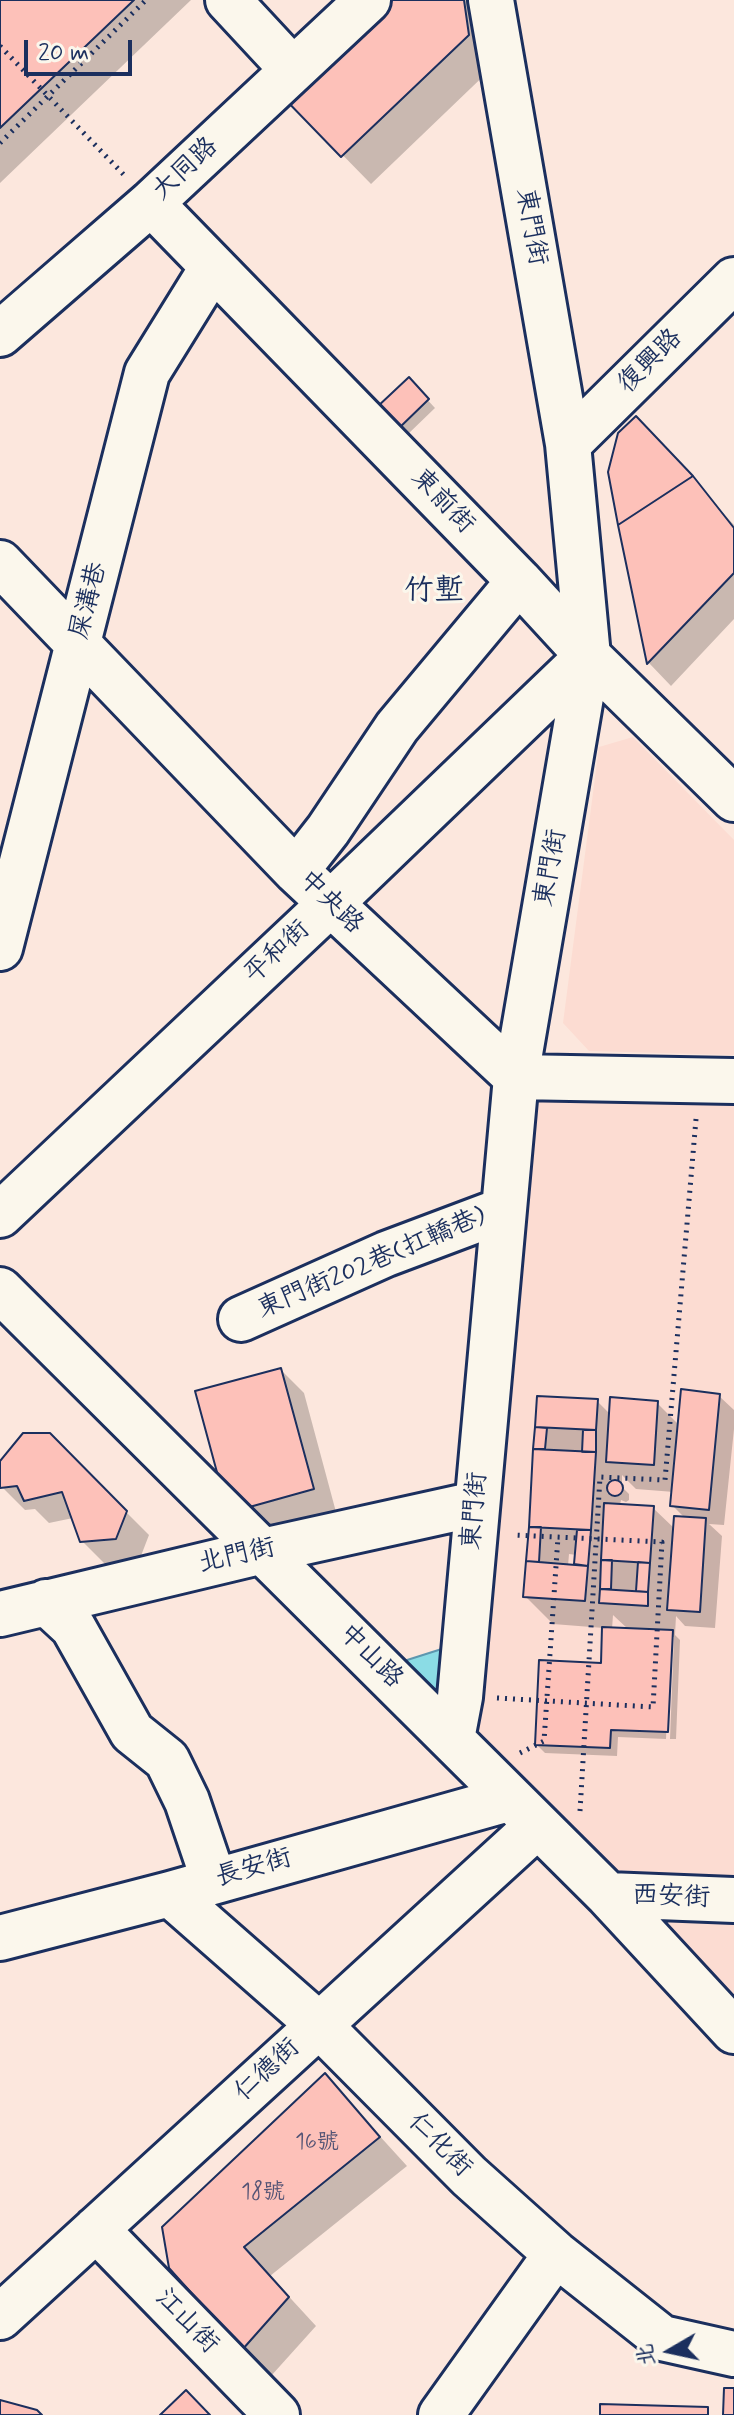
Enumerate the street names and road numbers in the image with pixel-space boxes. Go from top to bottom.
street label: 大同路 [147,132,225,208]
street label: 東門街 [508,186,552,268]
street label: 復興路 [612,323,690,401]
street label: 東前街 [404,463,480,541]
street label: 屎溝巷 [65,559,115,643]
street label: 東門街 [530,827,574,909]
street label: 中央路 [291,865,369,941]
street label: 平和街 [239,915,317,991]
street label: 東門街202巷(扛轎巷) [253,1202,491,1326]
street label: 東門街 [457,1471,495,1551]
street label: 北門街 [195,1533,279,1581]
street label: 中山路 [331,1618,409,1696]
street label: 長安街 [212,1843,296,1895]
street label: 西安街 [631,1881,711,1915]
street label: 仁德街 [229,2033,307,2109]
street label: 仁化街 [400,2107,478,2185]
street label: 江山街 [148,2283,224,2361]

